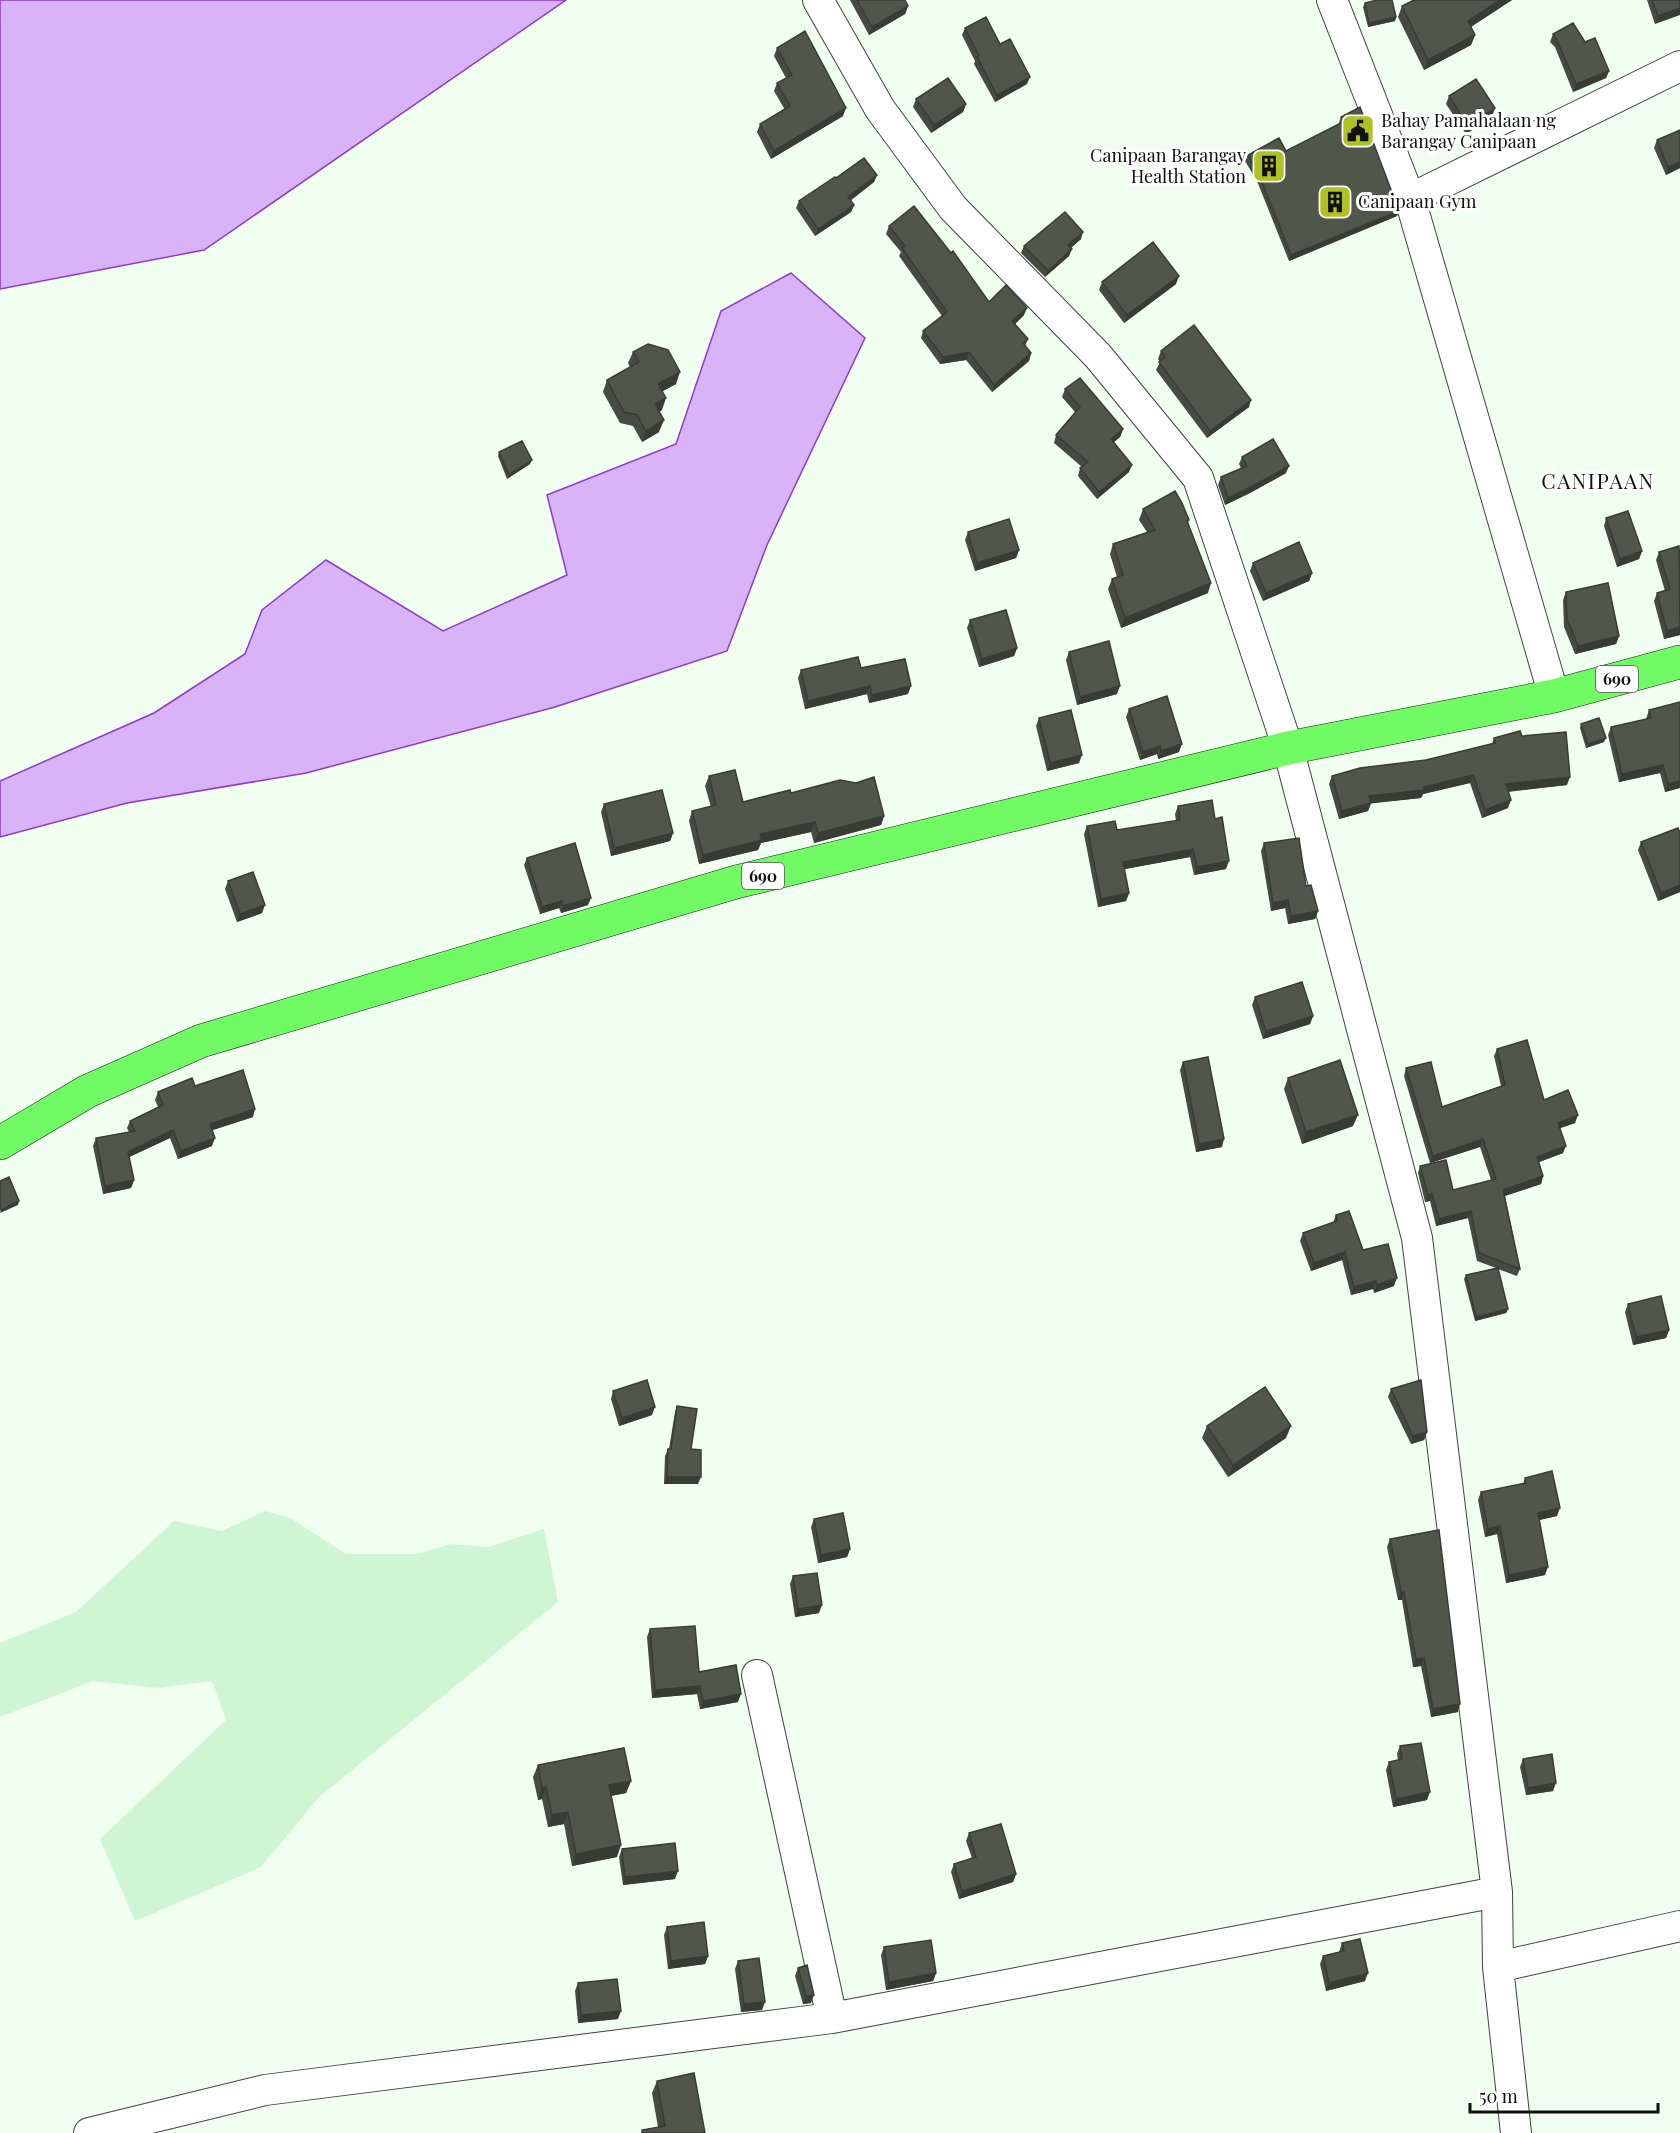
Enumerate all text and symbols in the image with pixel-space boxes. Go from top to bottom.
place label: Bahay Pamahalaan ng Barangay Canipaan [1381,108,1556,153]
public building icon: Bahay Pamahalaan ng Barangay Canipaan [1340,113,1376,149]
place label: Canipaan Barangay Health Station [1090,143,1246,188]
building icon: Canipaan Barangay Health Station [1251,148,1287,184]
building icon: Canipaan Gym [1317,184,1353,220]
place label: Canipaan Gym [1358,189,1477,213]
district label: CANIPAAN [1541,466,1655,494]
road number: 690 [1596,666,1638,692]
road number: 690 [742,863,784,889]
scale bar [1470,2076,1658,2114]
text: 50 m [1479,2084,1518,2108]

